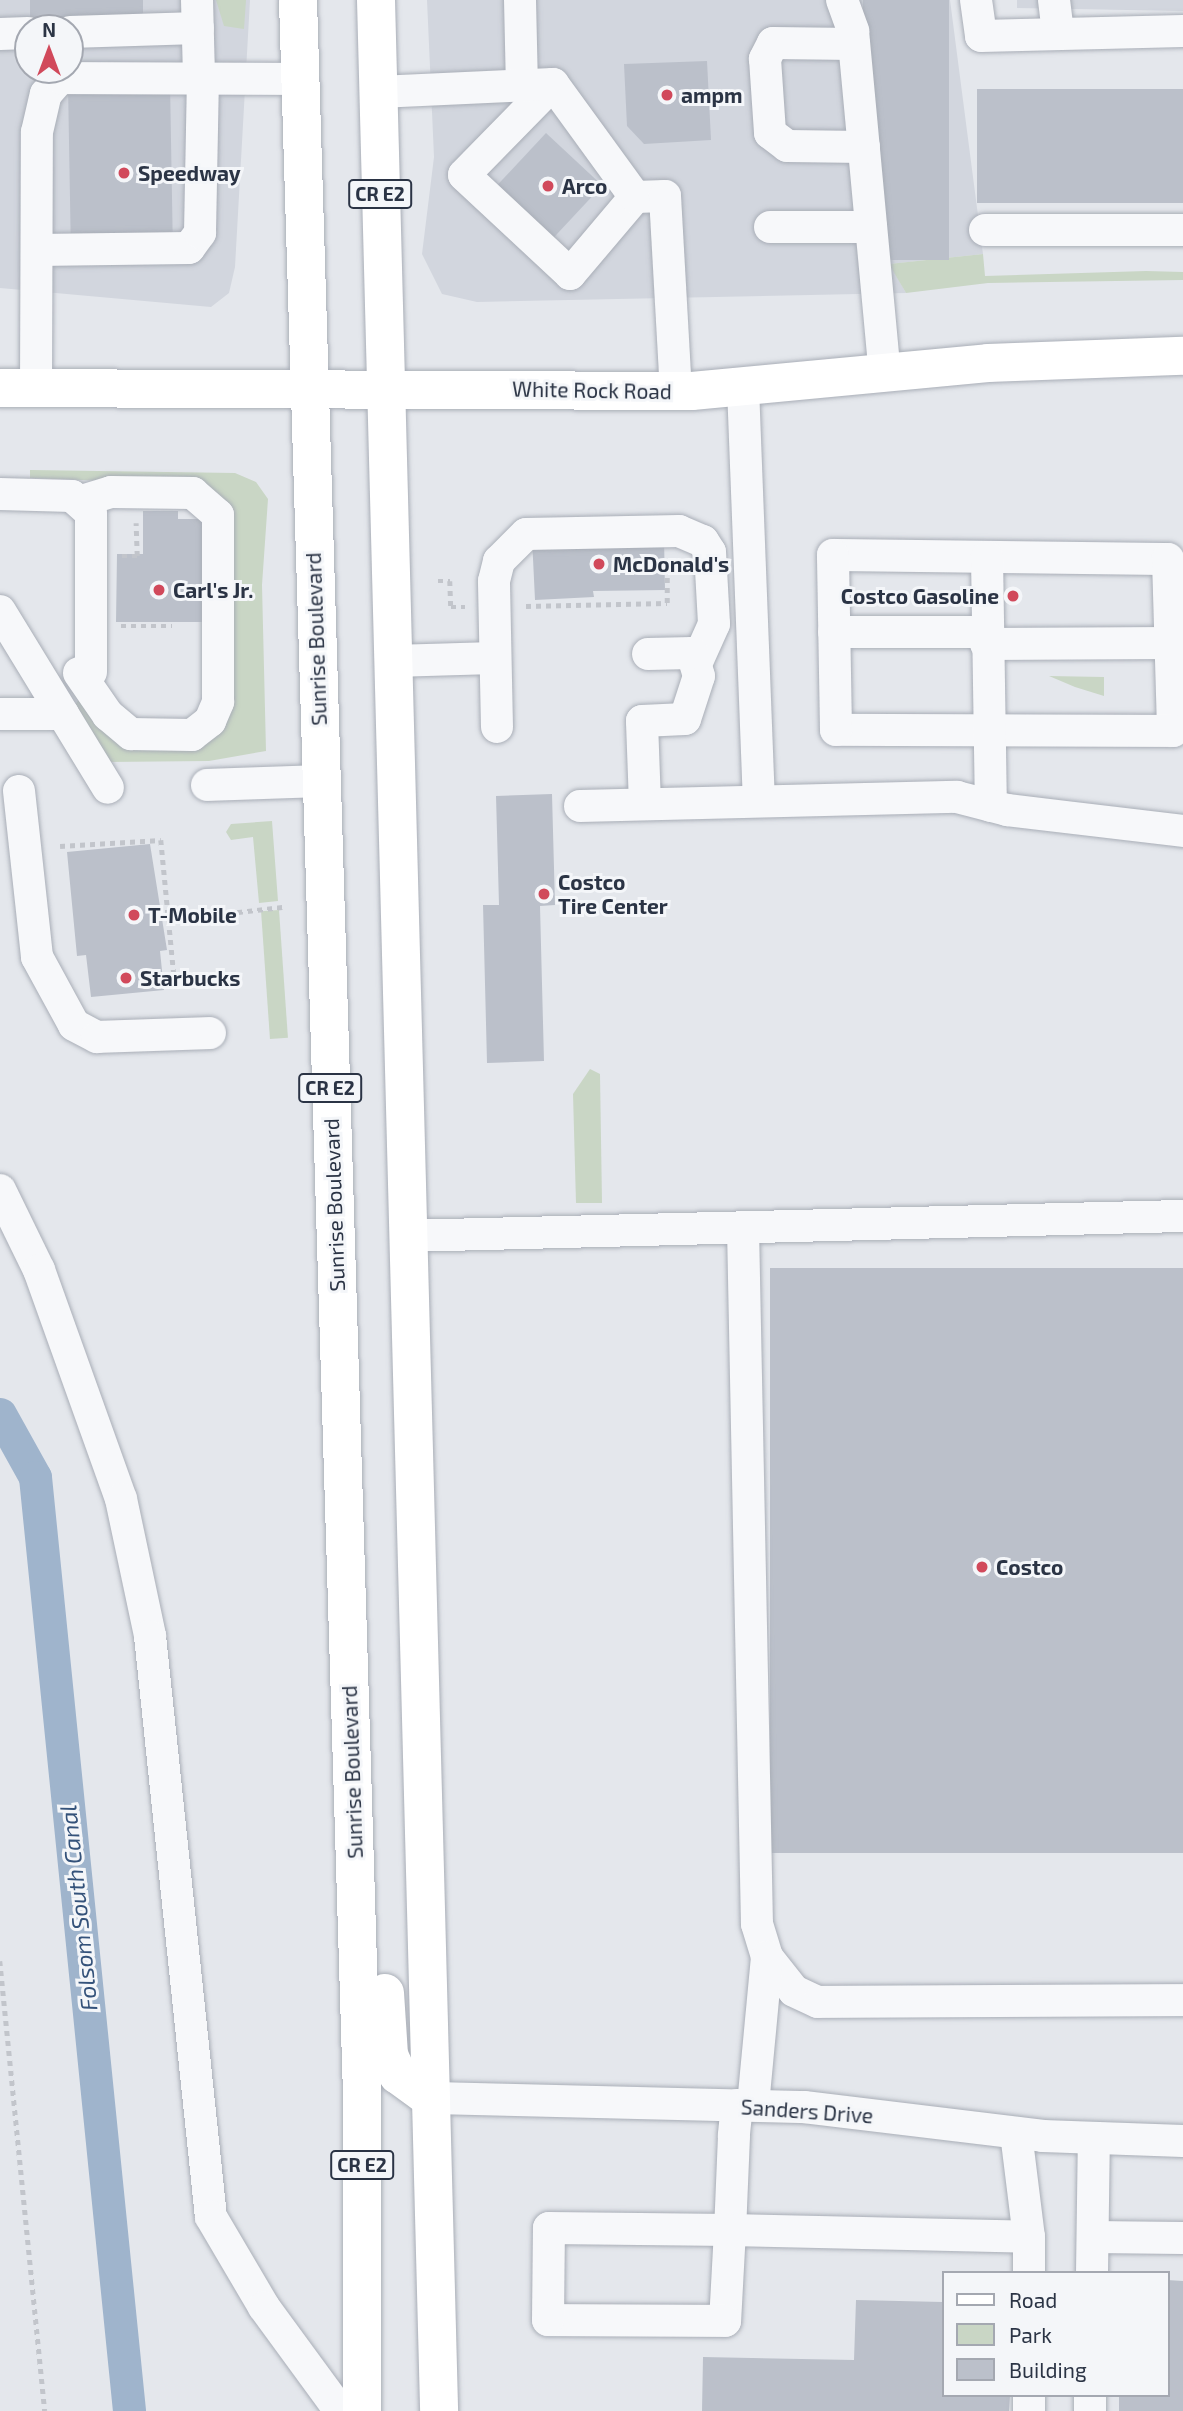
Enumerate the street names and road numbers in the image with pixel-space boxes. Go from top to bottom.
road number: CR E2 [347,178,413,210]
street label: White Rock Road [512,376,672,404]
street label: Sunrise Boulevard [300,552,332,726]
road number: CR E2 [297,1072,363,1104]
street label: Sunrise Boulevard [318,1118,350,1292]
street label: Sunrise Boulevard [336,1685,368,1859]
street label: Sanders Drive [740,2094,874,2128]
road number: CR E2 [329,2150,395,2180]

